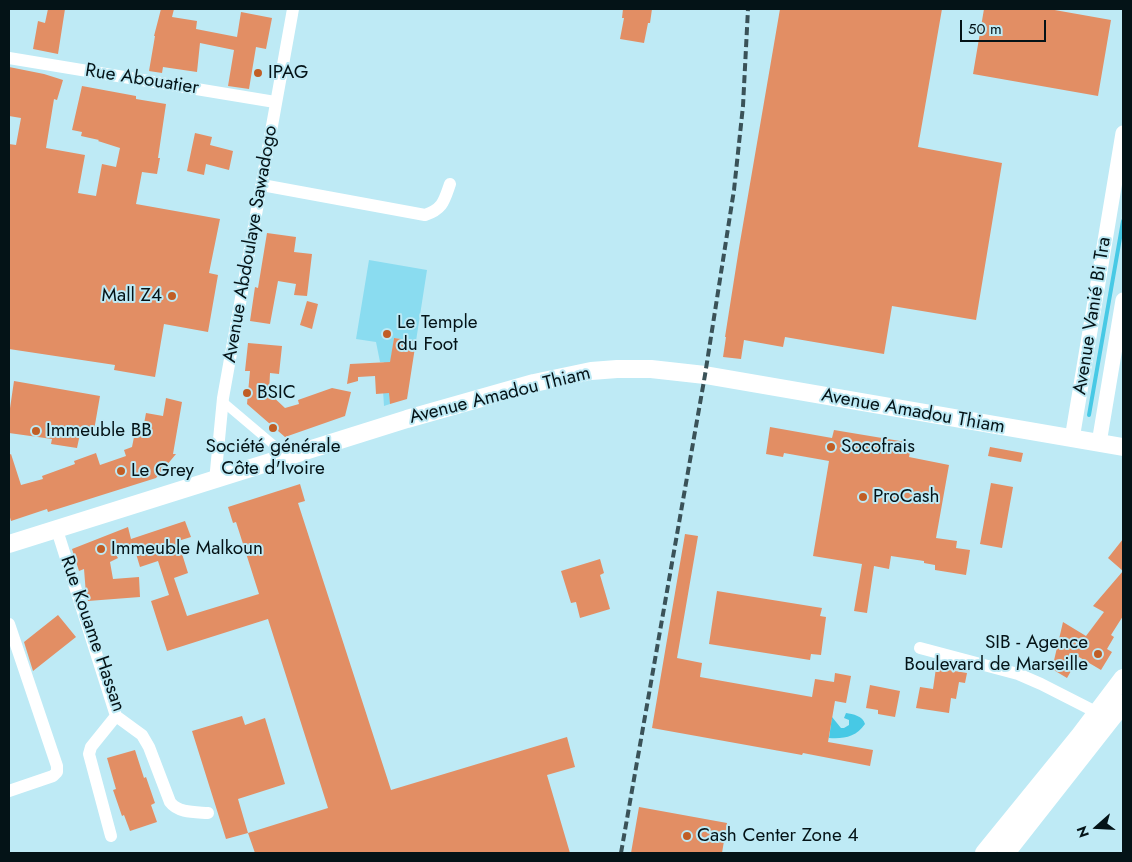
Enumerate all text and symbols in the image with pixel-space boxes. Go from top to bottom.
scale bar [962,10,1048,42]
text: 50 m [968,18,1002,40]
street label: Rue Abouatier [84,60,200,100]
place label: IPAG [268,62,308,84]
marker: IPAG [252,67,264,79]
street label: Avenue Abdoulaye Sawadogo [219,124,283,364]
street label: Avenue Vanié Bi Tra [1069,236,1117,396]
place label: Mall Z4 [102,285,162,307]
marker: Mall Z4 [166,290,178,302]
place label: Le Temple du Foot [397,312,478,356]
marker: Le Temple du Foot [381,328,393,340]
street label: Avenue Amadou Thiam [407,362,593,430]
place label: BSIC [257,382,296,404]
street label: Avenue Amadou Thiam [819,385,1007,439]
marker: BSIC [241,387,253,399]
place label: Immeuble BB [46,420,152,442]
marker: Société générale Côte d'Ivoire [267,422,279,434]
marker: Immeuble BB [30,425,42,437]
place label: Société générale Côte d'Ivoire [206,436,340,480]
place label: Socofrais [841,436,915,458]
marker: Socofrais [825,441,837,453]
place label: Le Grey [131,460,194,482]
marker: Le Grey [115,465,127,477]
place label: ProCash [873,486,939,508]
marker: ProCash [857,491,869,503]
place label: Immeuble Malkoun [111,538,263,560]
marker: Immeuble Malkoun [95,543,107,555]
street label: Rue Kouame Hassan [55,553,129,715]
place label: SIB - Agence Boulevard de Marseille [904,632,1088,676]
marker: SIB - Agence Boulevard de Marseille [1092,648,1104,660]
north arrow [1072,802,1122,852]
text: N [1072,823,1094,840]
place label: Cash Center Zone 4 [697,825,859,847]
marker: Cash Center Zone 4 [681,830,693,842]

